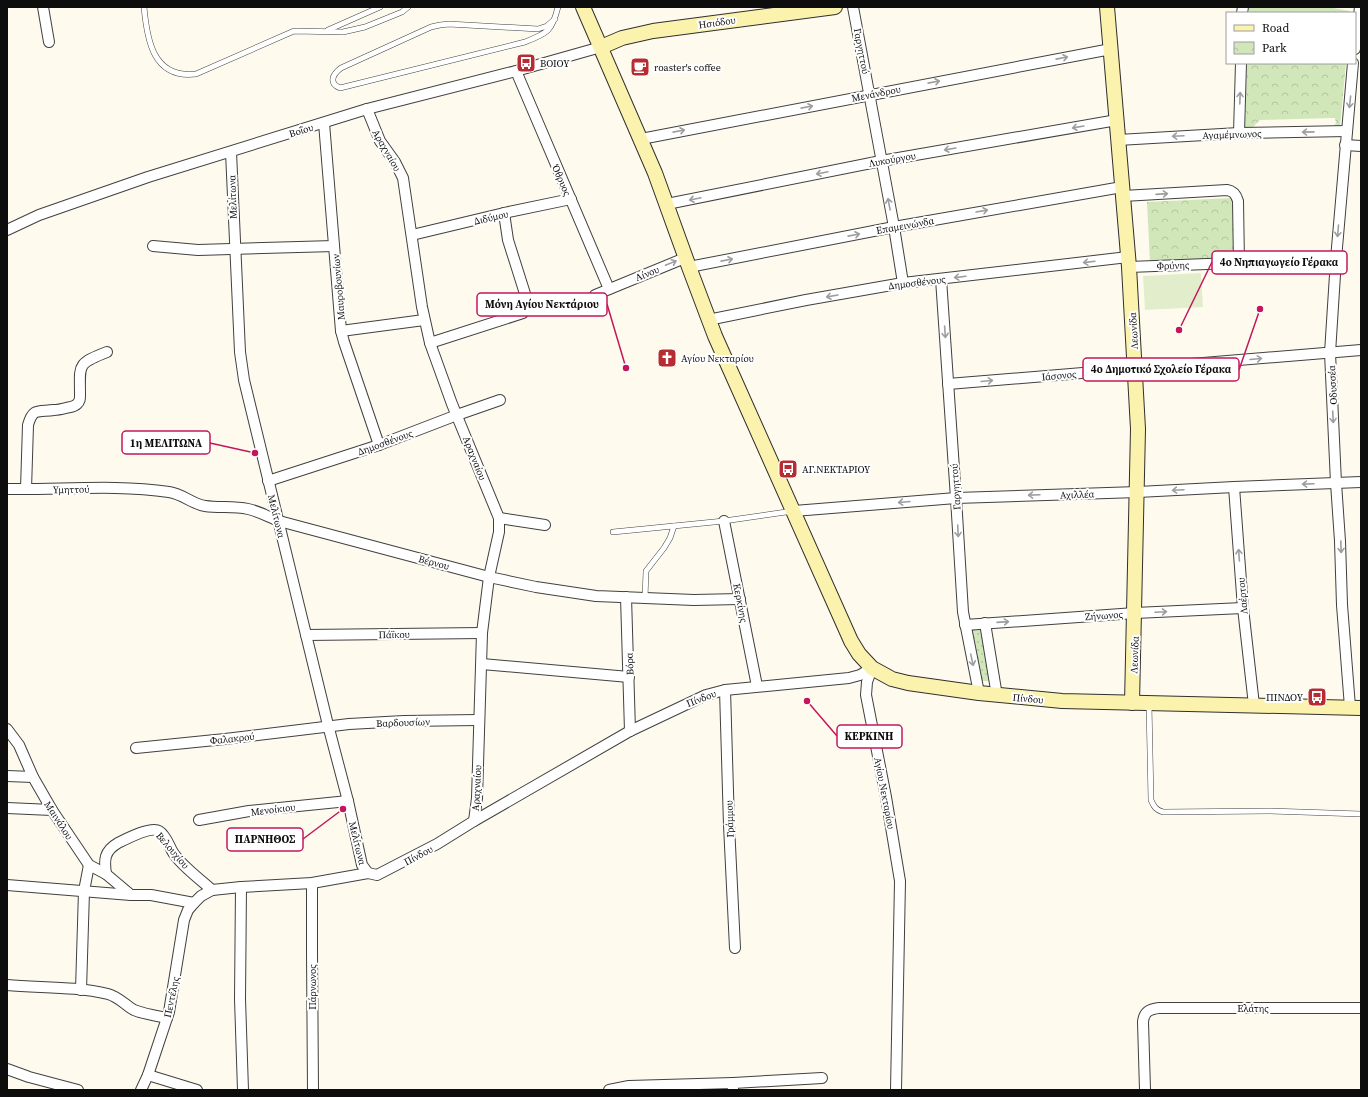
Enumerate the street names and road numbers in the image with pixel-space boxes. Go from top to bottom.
street label: Ησιόδου [698,13,736,32]
street label: Γαργηττού [851,27,872,75]
street label: Μενάνδρου [850,82,902,105]
street label: Βοΐου [287,121,315,140]
street label: Αραχναίου [369,127,404,173]
street label: Αγαμέμνωνος [1202,127,1262,142]
street label: Λυκούργου [868,149,917,170]
street label: Όθρυος [549,162,574,198]
street label: Μελίτωνα [225,174,240,219]
street label: Διδύμου [473,207,510,228]
street label: Επαμεινώνδα [875,214,935,237]
street label: Μαυροβουνίων [329,253,348,321]
street label: Φρύνης [1156,258,1190,273]
street label: Αίνου [633,263,661,284]
street label: Δημοσθένους [888,272,947,292]
street label: Λεωνίδα [1126,312,1141,350]
street label: Οδυσσέα [1325,364,1340,405]
street label: Ιάσονος [1041,367,1077,383]
street label: Δημοσθένους [356,426,415,458]
street label: Αραχναίου [460,434,489,482]
street label: Γαργηττού [947,463,964,511]
street label: Υμηττού [52,483,90,496]
street label: Αχιλλέα [1060,487,1095,502]
street label: Μελίτωνα [265,493,288,540]
street label: Βέρνου [417,552,451,573]
street label: Λαέρτου [1234,577,1251,615]
street label: Κερκίνης [730,582,751,624]
street label: Ζήνωνος [1085,608,1124,623]
street label: Πάϊκου [378,628,410,641]
street label: Λεωνίδα [1127,636,1142,674]
street label: Βόρα [623,652,636,675]
street label: Πίνδου [684,687,718,710]
street label: Πίνδου [1012,691,1044,706]
street label: Βαρδουσίων [376,715,430,730]
street label: Φαλακρού [209,730,255,747]
street label: Αγίου Νεκταρίου [871,756,898,830]
street label: Αραχναίου [469,765,484,811]
street label: Μαινάλου [41,799,76,842]
street label: Μενοίκιου [250,800,296,819]
street label: Γράμμου [722,800,737,838]
street label: Μελίτωνα [346,820,369,867]
street label: Βελουχίου [153,829,192,871]
street label: Πίνδου [402,842,435,868]
street label: Πάρνωνος [306,964,319,1010]
street label: Πεντέλης [161,975,182,1019]
street label: Ελάτης [1237,1002,1269,1015]

